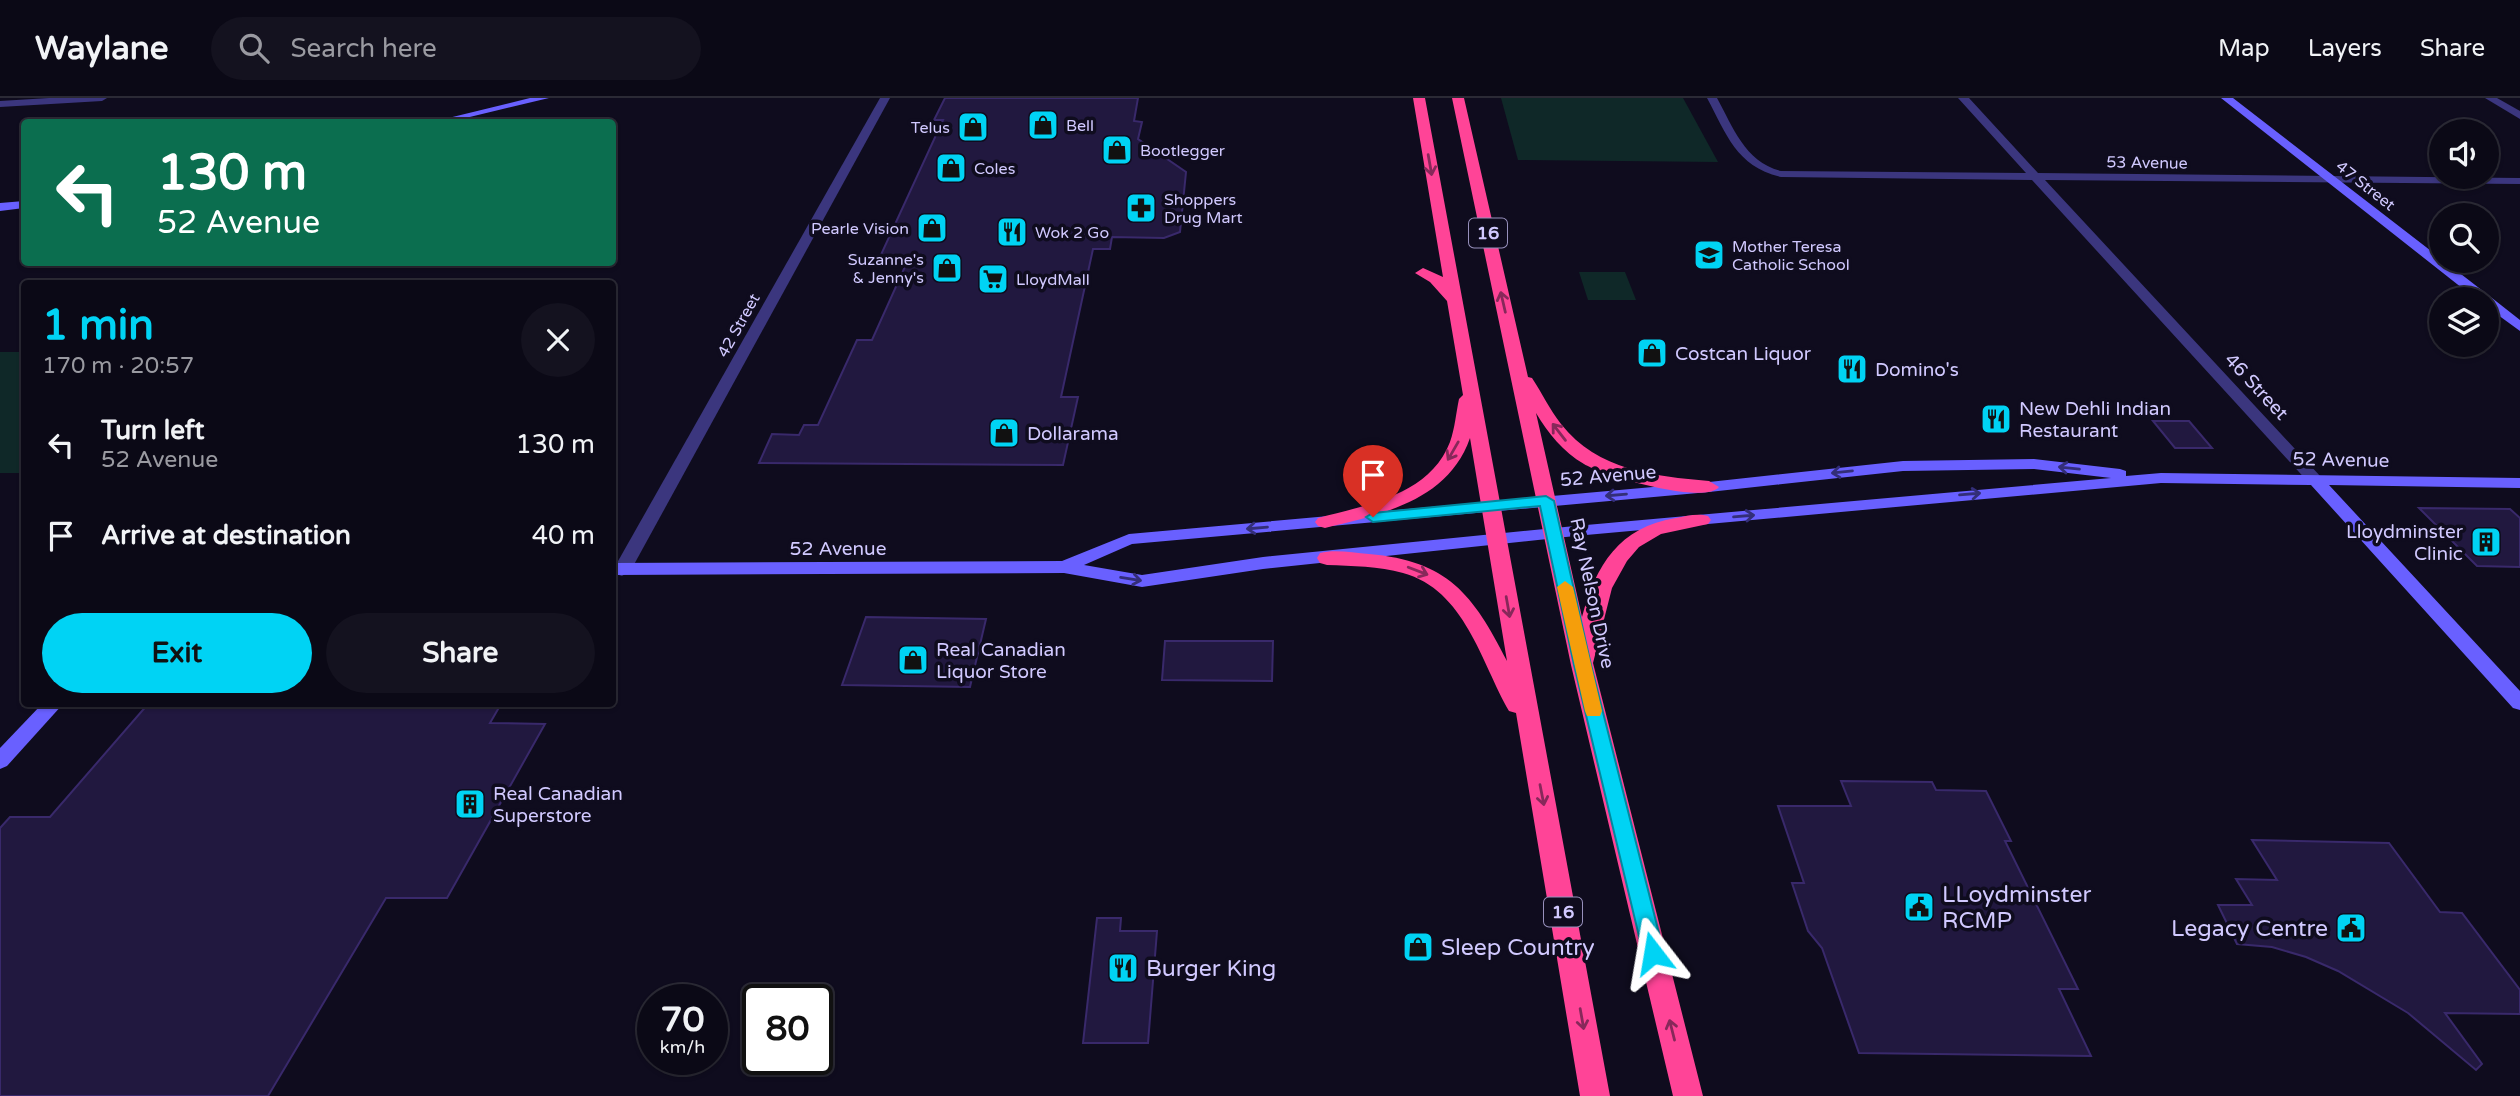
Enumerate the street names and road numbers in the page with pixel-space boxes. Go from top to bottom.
street label: 53 Avenue [2106,152,2188,174]
street label: 47 Street [2332,156,2399,215]
road number: 16 [1469,218,1507,248]
street label: 42 Street [713,290,765,361]
street label: 46 Street [2220,349,2293,425]
street label: 52 Avenue [2292,448,2390,472]
street label: 52 Avenue [1559,461,1657,491]
street label: Ray Nelson Drive [1565,516,1619,671]
street label: 52 Avenue [790,538,886,560]
road number: 16 [1544,898,1582,926]

